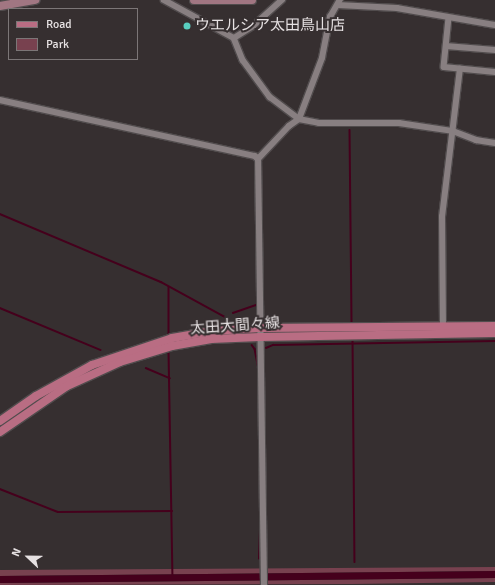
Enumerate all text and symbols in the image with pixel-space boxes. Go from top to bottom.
legend [8,8,138,60]
text: Road [46,17,72,32]
place label: ウエルシア太田鳥山店 [195,17,345,35]
marker: ウエルシア太田鳥山店 [182,21,192,31]
text: Park [46,37,69,52]
street label: 太田大間々線 [189,314,281,338]
north arrow [8,537,48,577]
text: N [9,546,24,558]

